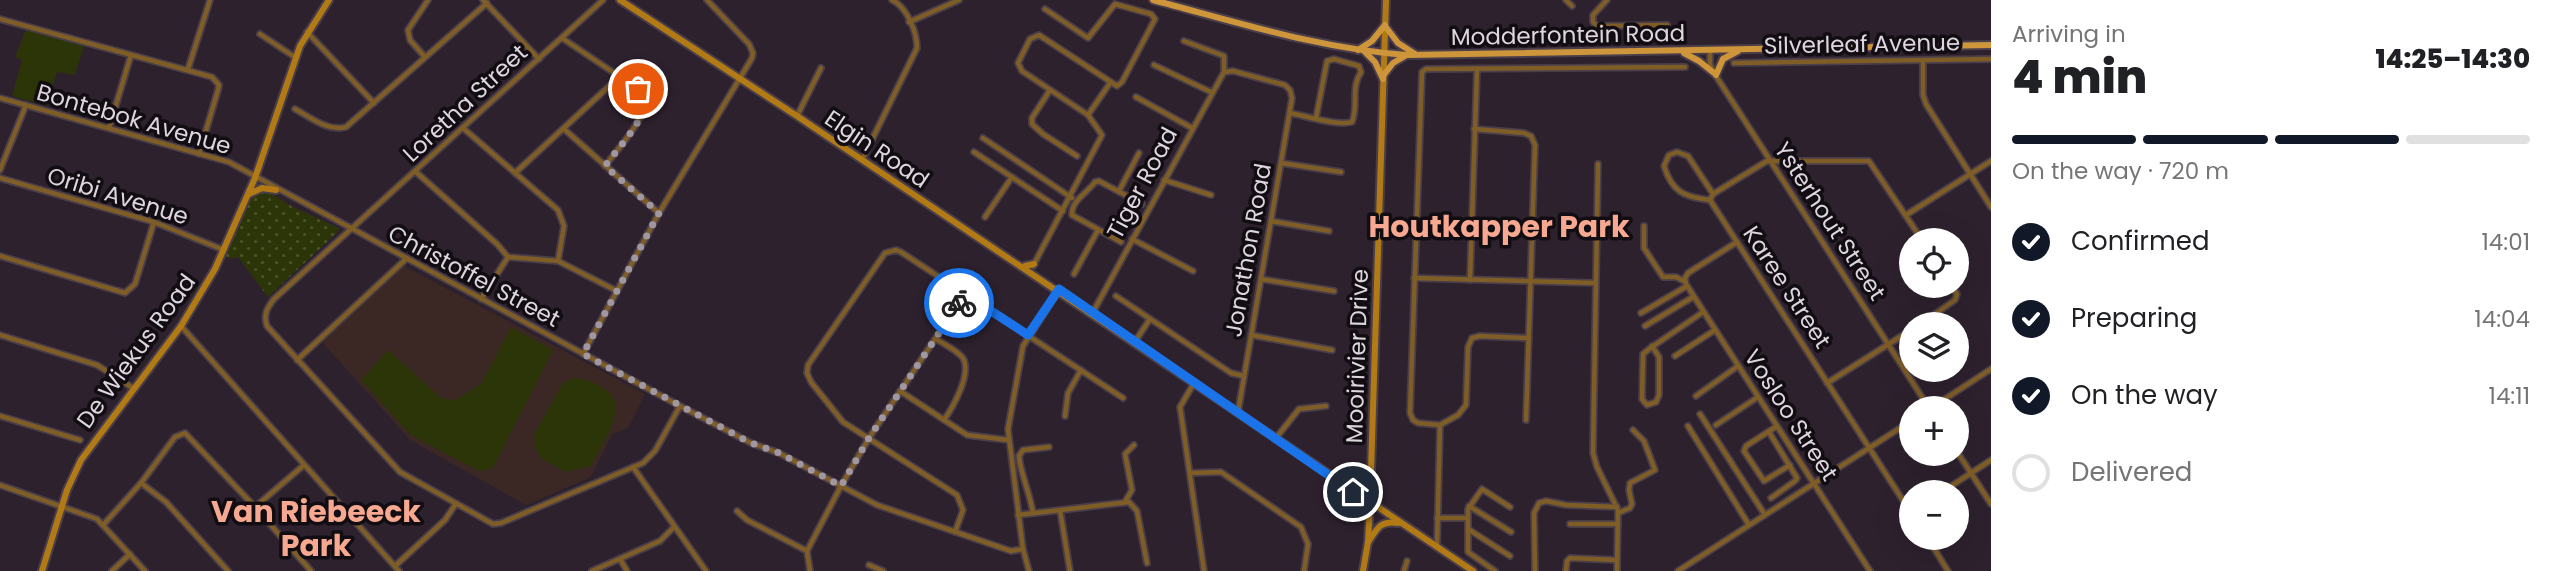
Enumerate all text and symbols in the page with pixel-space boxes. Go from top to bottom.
street label: Modderfontein Road [1451,17,1685,53]
text: Arriving in [2012,18,2126,50]
street label: Silverleaf Avenue [1764,26,1960,62]
street label: Loretha Street [396,37,534,169]
text: 14:25–14:30 [2376,41,2530,77]
text: 4 min [2012,45,2147,109]
pin [608,59,668,119]
icon: bag [619,70,657,108]
street label: Bontebok Avenue [33,76,235,162]
street label: Elgin Road [819,102,935,196]
street label: Tiger Road [1099,121,1185,245]
street label: Ysterhout Street [1767,136,1893,306]
text: On the way · 720 m [2012,155,2229,187]
street label: Oribi Avenue [43,159,193,233]
street label: Jonathon Road [1217,161,1279,339]
district label: Houtkapper Park [1368,205,1630,248]
street label: Christoffel Street [382,217,566,335]
street label: Karee Street [1735,220,1839,354]
icon: check [2012,223,2050,261]
text: Confirmed [2071,223,2209,259]
text: 14:01 [2481,226,2530,258]
map controls [1899,228,1969,550]
button: locate [1899,228,1969,298]
street label: De Wiekus Road [69,267,203,435]
courier [924,268,994,338]
street label: Mooirivier Drive [1338,268,1376,444]
icon: bike [940,284,978,322]
icon: check [2012,300,2050,338]
text: Preparing [2071,300,2197,336]
text: 14:04 [2474,303,2530,335]
button: layers [1899,312,1969,382]
street label: Vosloo Street [1736,343,1846,487]
icon: check [2012,377,2050,415]
text: On the way [2071,377,2218,413]
text: 14:11 [2489,380,2530,412]
button: + [1899,396,1969,466]
text: Delivered [2071,454,2192,490]
pin [1323,462,1383,522]
icon: home [1334,473,1372,511]
button: − [1899,480,1969,550]
district label: Van Riebeeck Park [211,490,421,567]

